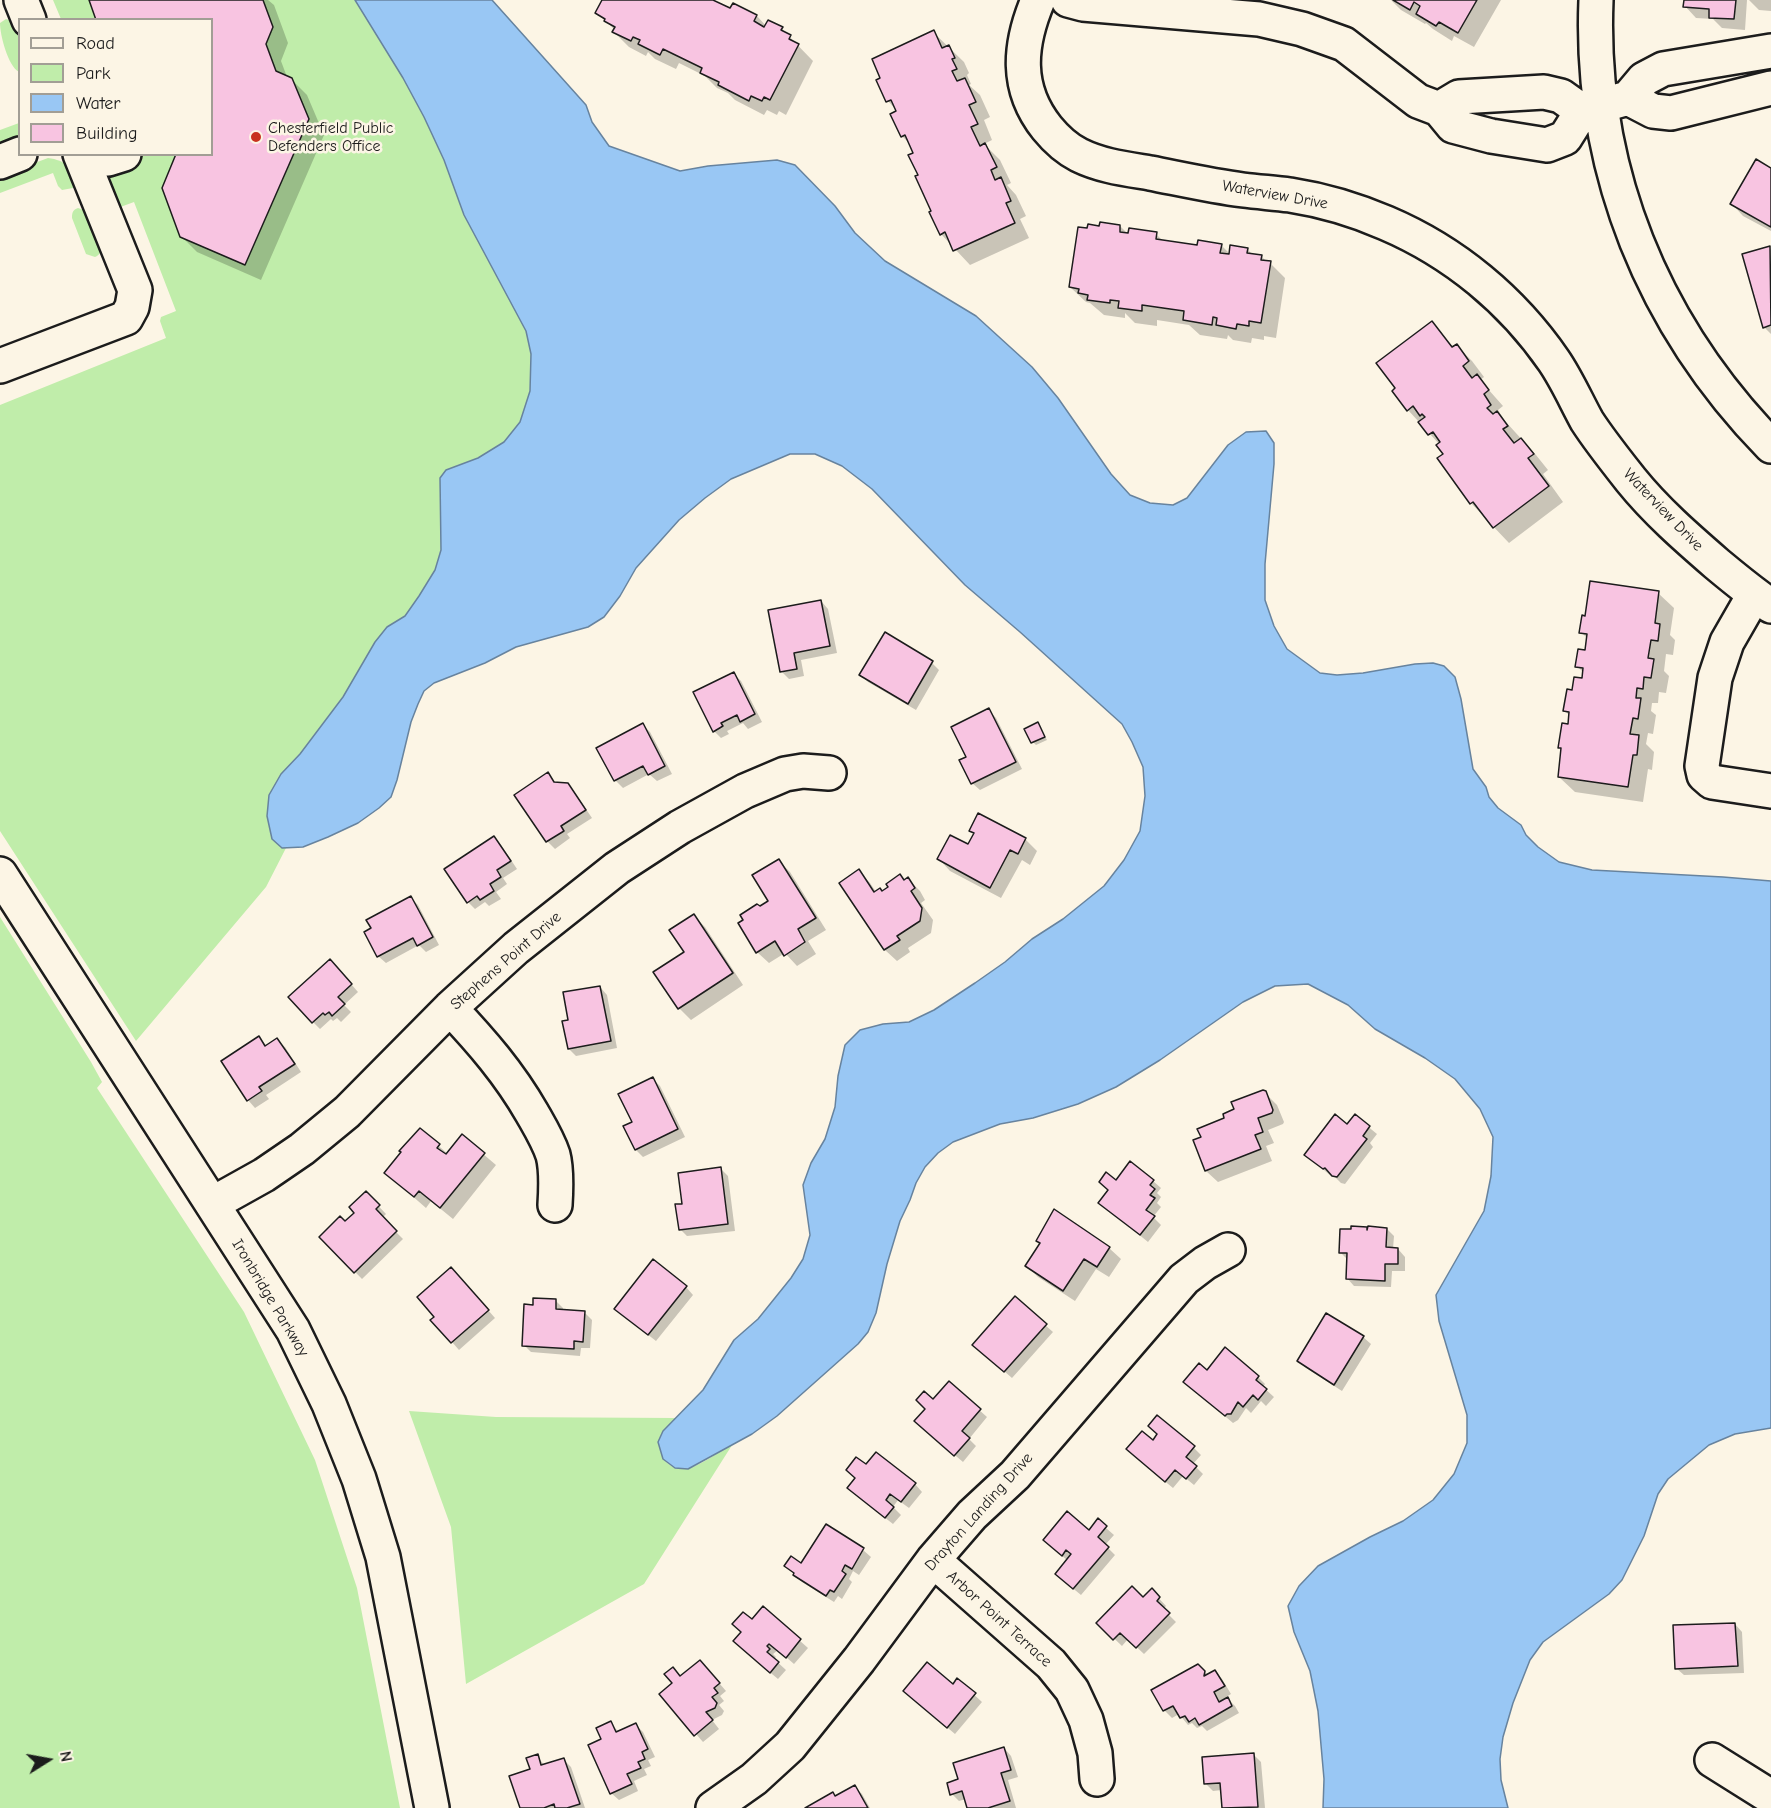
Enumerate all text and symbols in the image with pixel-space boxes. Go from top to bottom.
legend [18,18,213,156]
text: Road [76,33,115,54]
text: Park [76,63,110,84]
text: Water [76,93,120,114]
place label: Chesterfield Public Defenders Office [268,118,394,156]
text: Building [76,123,138,144]
marker: Chesterfield Public Defenders Office [249,130,263,144]
street label: Waterview Drive [1221,176,1329,214]
street label: Waterview Drive [1619,465,1707,555]
street label: Stephens Point Drive [447,908,565,1014]
street label: Ironbridge Parkway [227,1236,313,1360]
street label: Drayton Landing Drive [921,1449,1037,1575]
street label: Arbor Point Terrace [942,1567,1056,1671]
north arrow [18,1730,78,1790]
text: N [56,1750,75,1763]

